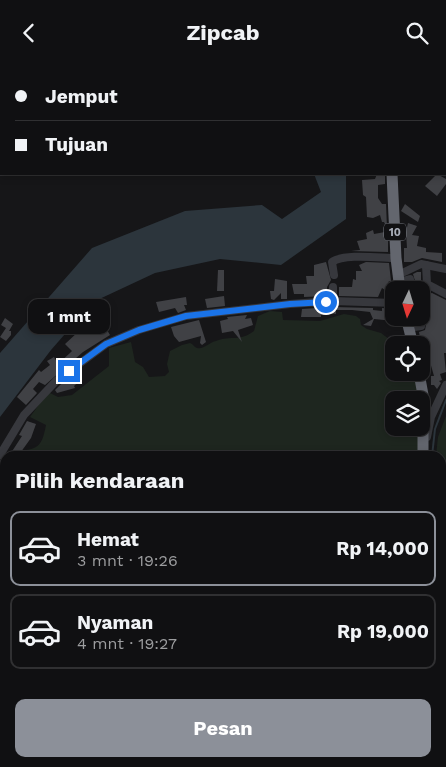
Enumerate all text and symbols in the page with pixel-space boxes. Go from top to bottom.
icon: back [15,19,43,47]
icon: search [403,19,431,47]
text: Zipcab [186,20,260,45]
text: Jemput [45,85,118,108]
text: Tujuan [45,133,108,156]
road number: 10 [384,223,406,241]
north arrow [385,281,430,326]
map controls [385,281,430,436]
route start [315,291,337,313]
callout: 1 mnt [28,299,110,333]
text: 1 mnt [47,307,91,326]
button: locate [385,336,430,381]
route end [58,360,80,382]
button: layers [385,391,430,436]
text: Pilih kendaraan [15,468,184,493]
icon: car [17,526,62,571]
text: Hemat [77,528,139,551]
text: Rp 14,000 [336,537,429,560]
text: 3 mnt · 19:26 [77,551,178,570]
icon: car [17,609,62,654]
text: Nyaman [77,611,153,634]
text: Rp 19,000 [337,620,429,643]
text: 4 mnt · 19:27 [77,634,177,653]
button: Pesan [15,699,431,757]

